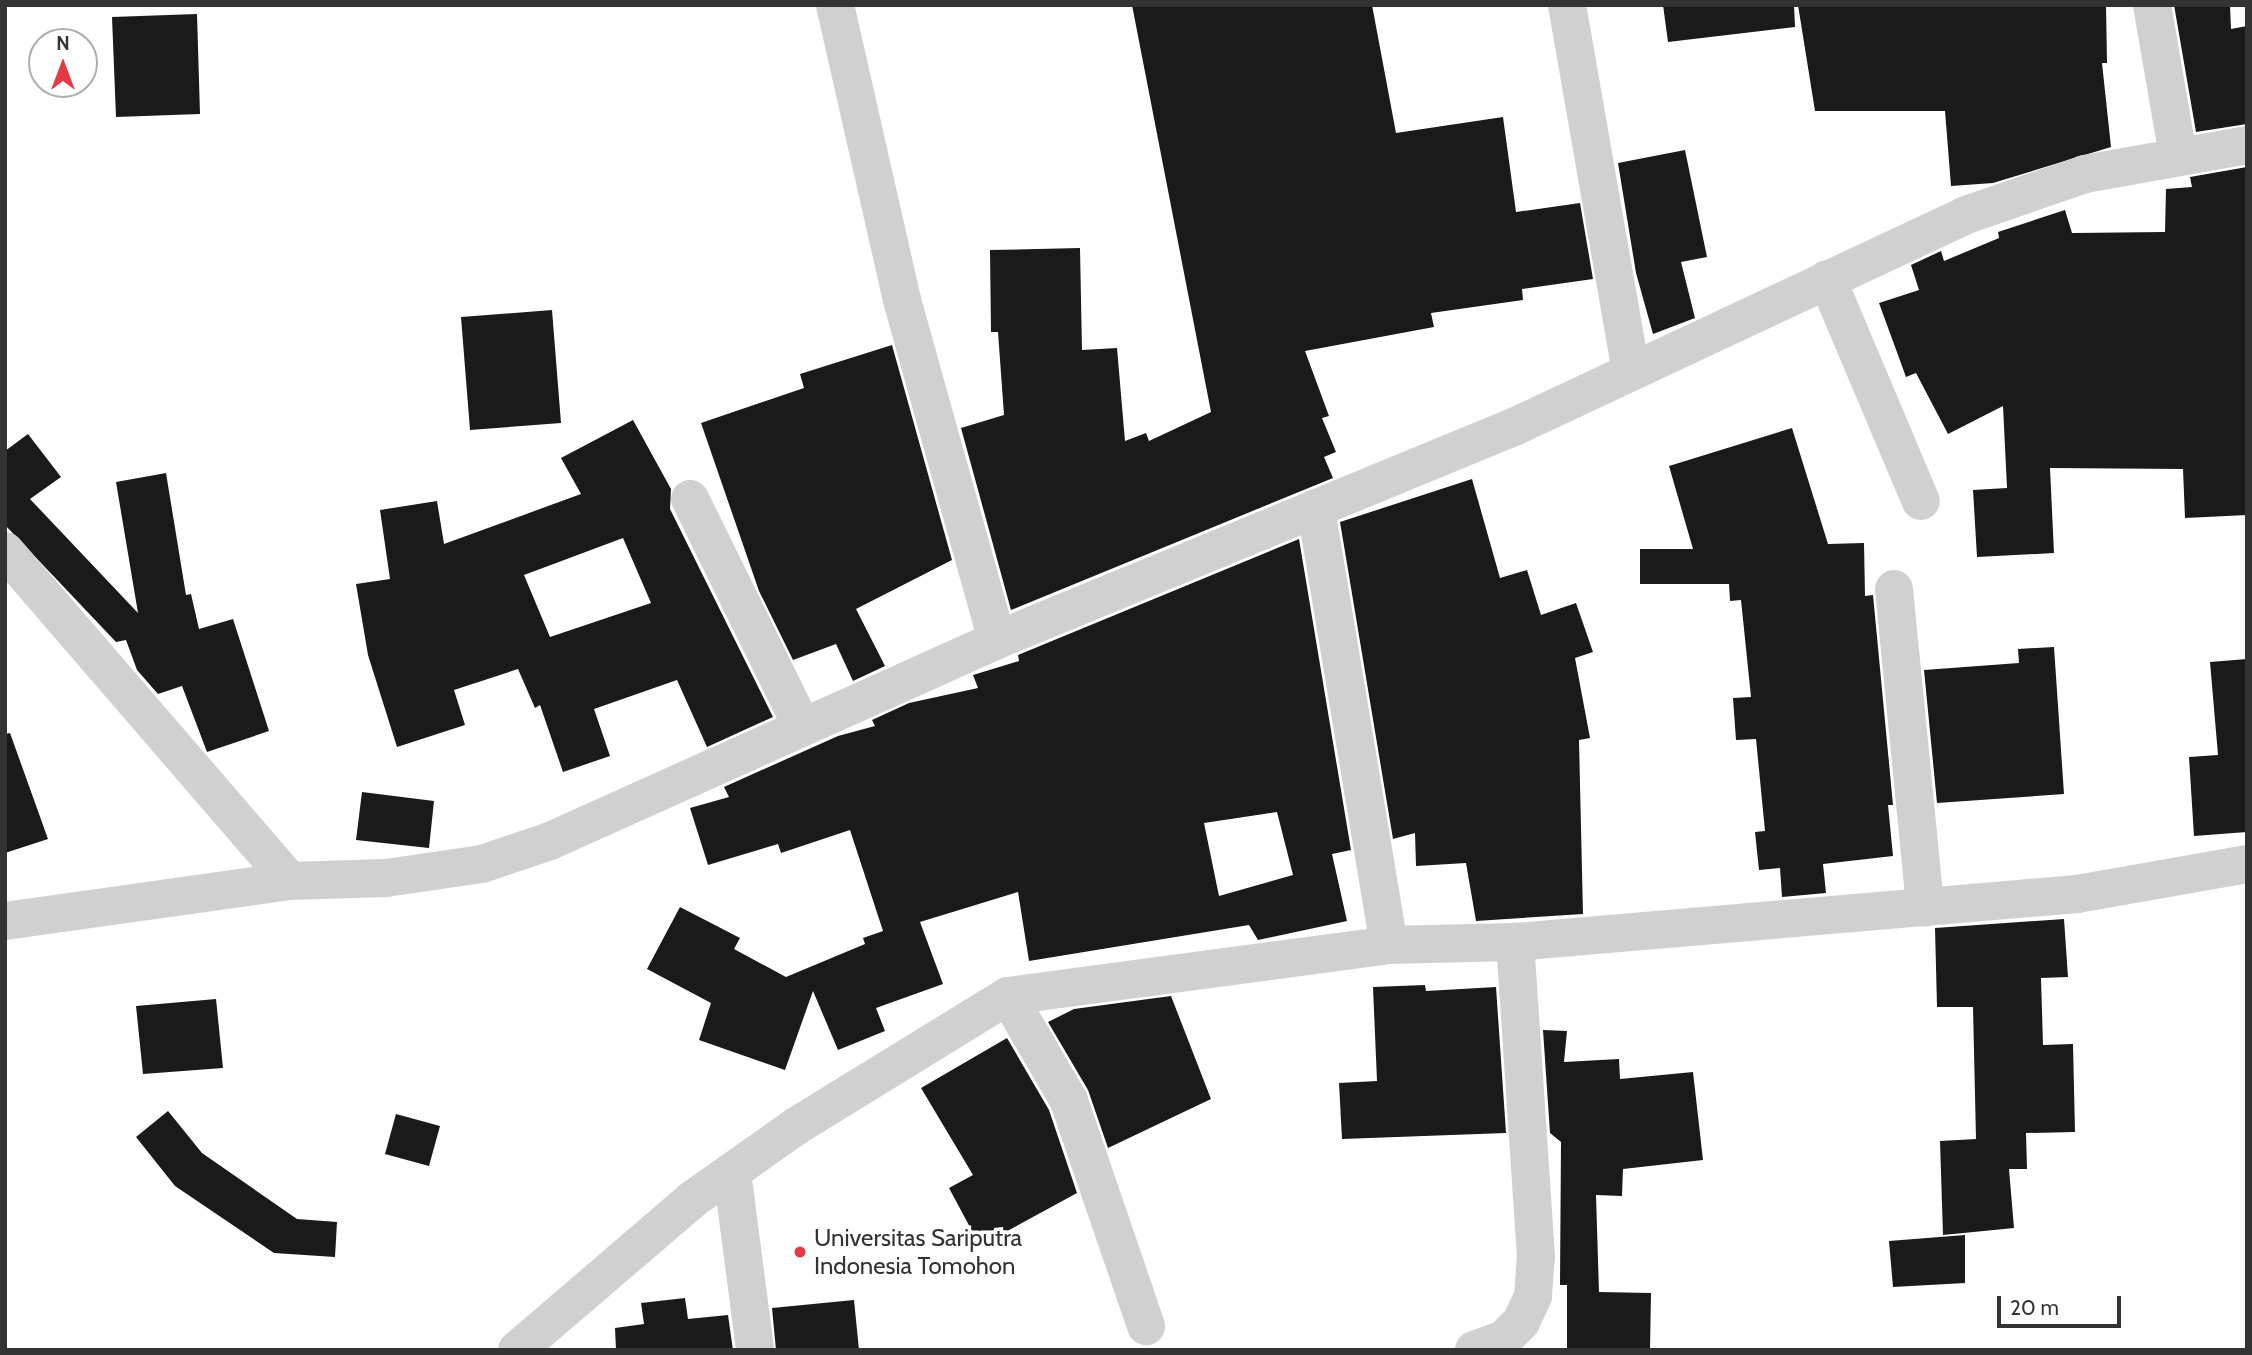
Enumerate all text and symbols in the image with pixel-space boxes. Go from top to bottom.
north arrow [28,28,98,98]
text: N [56,32,70,55]
place label: Universitas Sariputra Indonesia Tomohon [814,1224,1022,1280]
marker: Universitas Sariputra Indonesia Tomohon [792,1244,808,1260]
scale bar [2000,1282,2124,1326]
text: 20 m [2010,1295,2059,1320]

